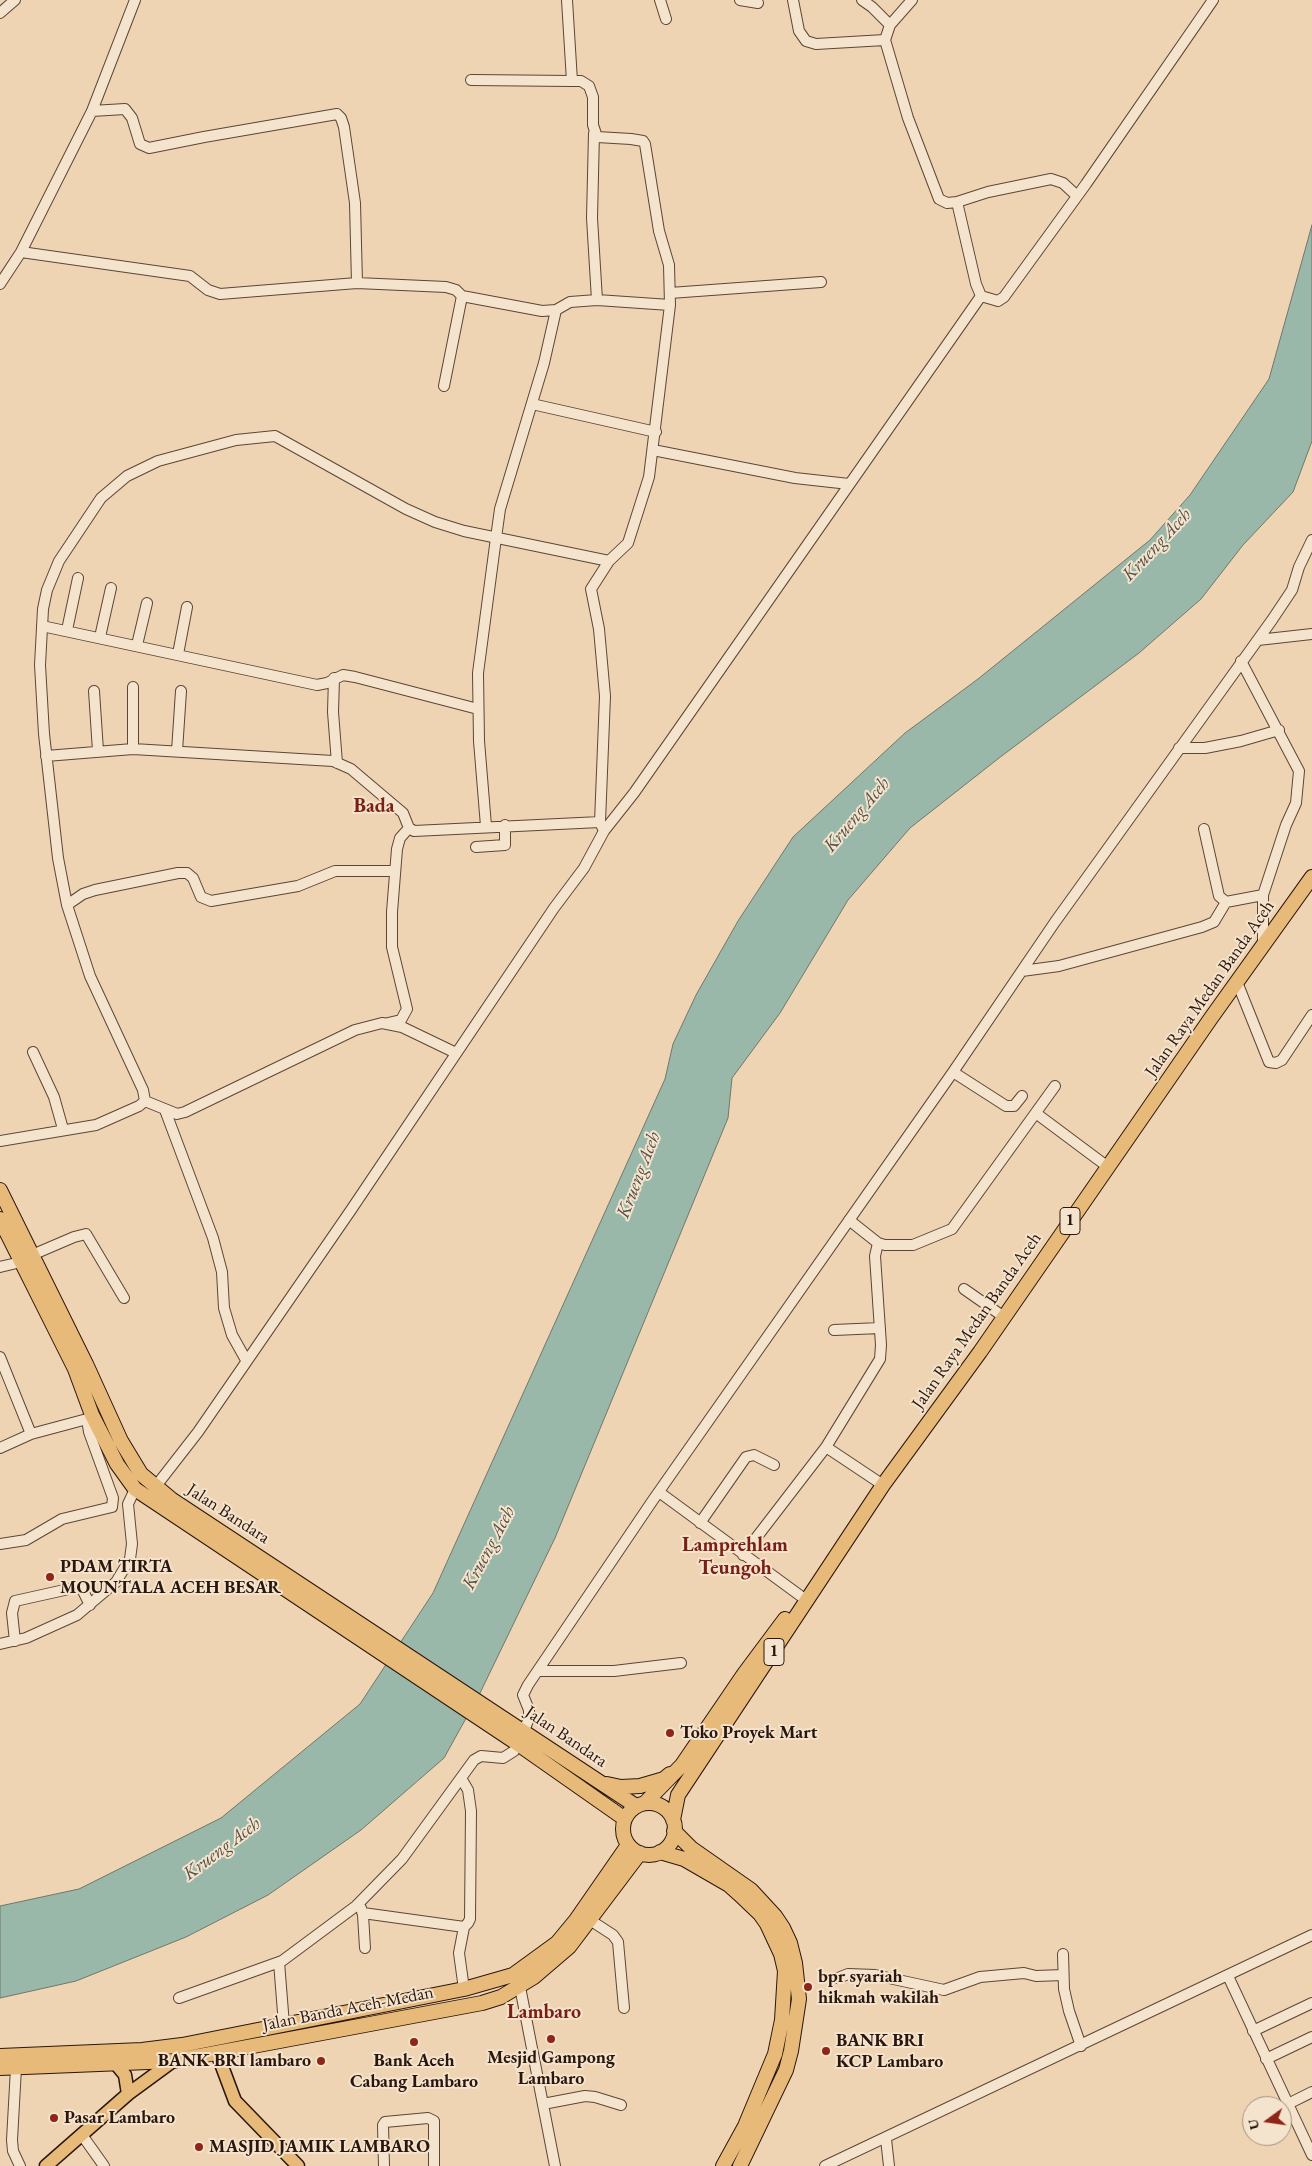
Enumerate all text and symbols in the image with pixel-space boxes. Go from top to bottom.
water label: Krueng Aceh [1118,504,1196,586]
water label: Krueng Aceh [819,773,895,857]
district label: Bada [353,795,395,819]
street label: Jalan Raya Medan Banda Aceh [1141,896,1279,1082]
water label: Krueng Aceh [612,1129,666,1221]
road number: 1 [1060,1208,1080,1234]
street label: Jalan Raya Medan Banda Aceh [908,1228,1046,1414]
street label: Jalan Bandara [182,1479,274,1549]
water label: Krueng Aceh [458,1503,520,1593]
district label: Lamprehlam Teungoh [682,1534,788,1581]
place label: PDAM TIRTA MOUNTALA ACEH BESAR [60,1556,281,1598]
marker: PDAM TIRTA MOUNTALA ACEH BESAR [44,1571,56,1583]
road number: 1 [764,1638,784,1665]
street label: Jalan Bandara [521,1702,611,1772]
place label: Toko Proyek Mart [680,1722,817,1744]
marker: Toko Proyek Mart [664,1727,676,1739]
water label: Krueng Aceh [179,1813,265,1885]
place label: bpr syariah hikmah wakilah [818,1966,939,2008]
marker: bpr syariah hikmah wakilah [802,1981,814,1993]
street label: Jalan Banda Aceh-Medan [260,1982,436,2036]
district label: Lambaro [507,2001,581,2025]
place label: BANK BRI KCP Lambaro [836,2030,943,2072]
marker: Mesjid Gampong Lambaro [545,2033,557,2045]
marker: Bank Aceh Cabang Lambaro [408,2036,420,2048]
marker: BANK BRI KCP Lambaro [820,2045,832,2057]
place label: Mesjid Gampong Lambaro [487,2047,615,2090]
place label: BANK BRI lambaro [158,2050,311,2072]
place label: Bank Aceh Cabang Lambaro [350,2050,478,2092]
marker: BANK BRI lambaro [315,2055,327,2067]
north arrow [1242,2096,1292,2146]
place label: Pasar Lambaro [64,2107,175,2129]
marker: Pasar Lambaro [48,2112,60,2124]
text: U [1243,2117,1263,2132]
place label: MASJID JAMIK LAMBARO [209,2136,430,2158]
marker: MASJID JAMIK LAMBARO [193,2141,205,2153]

